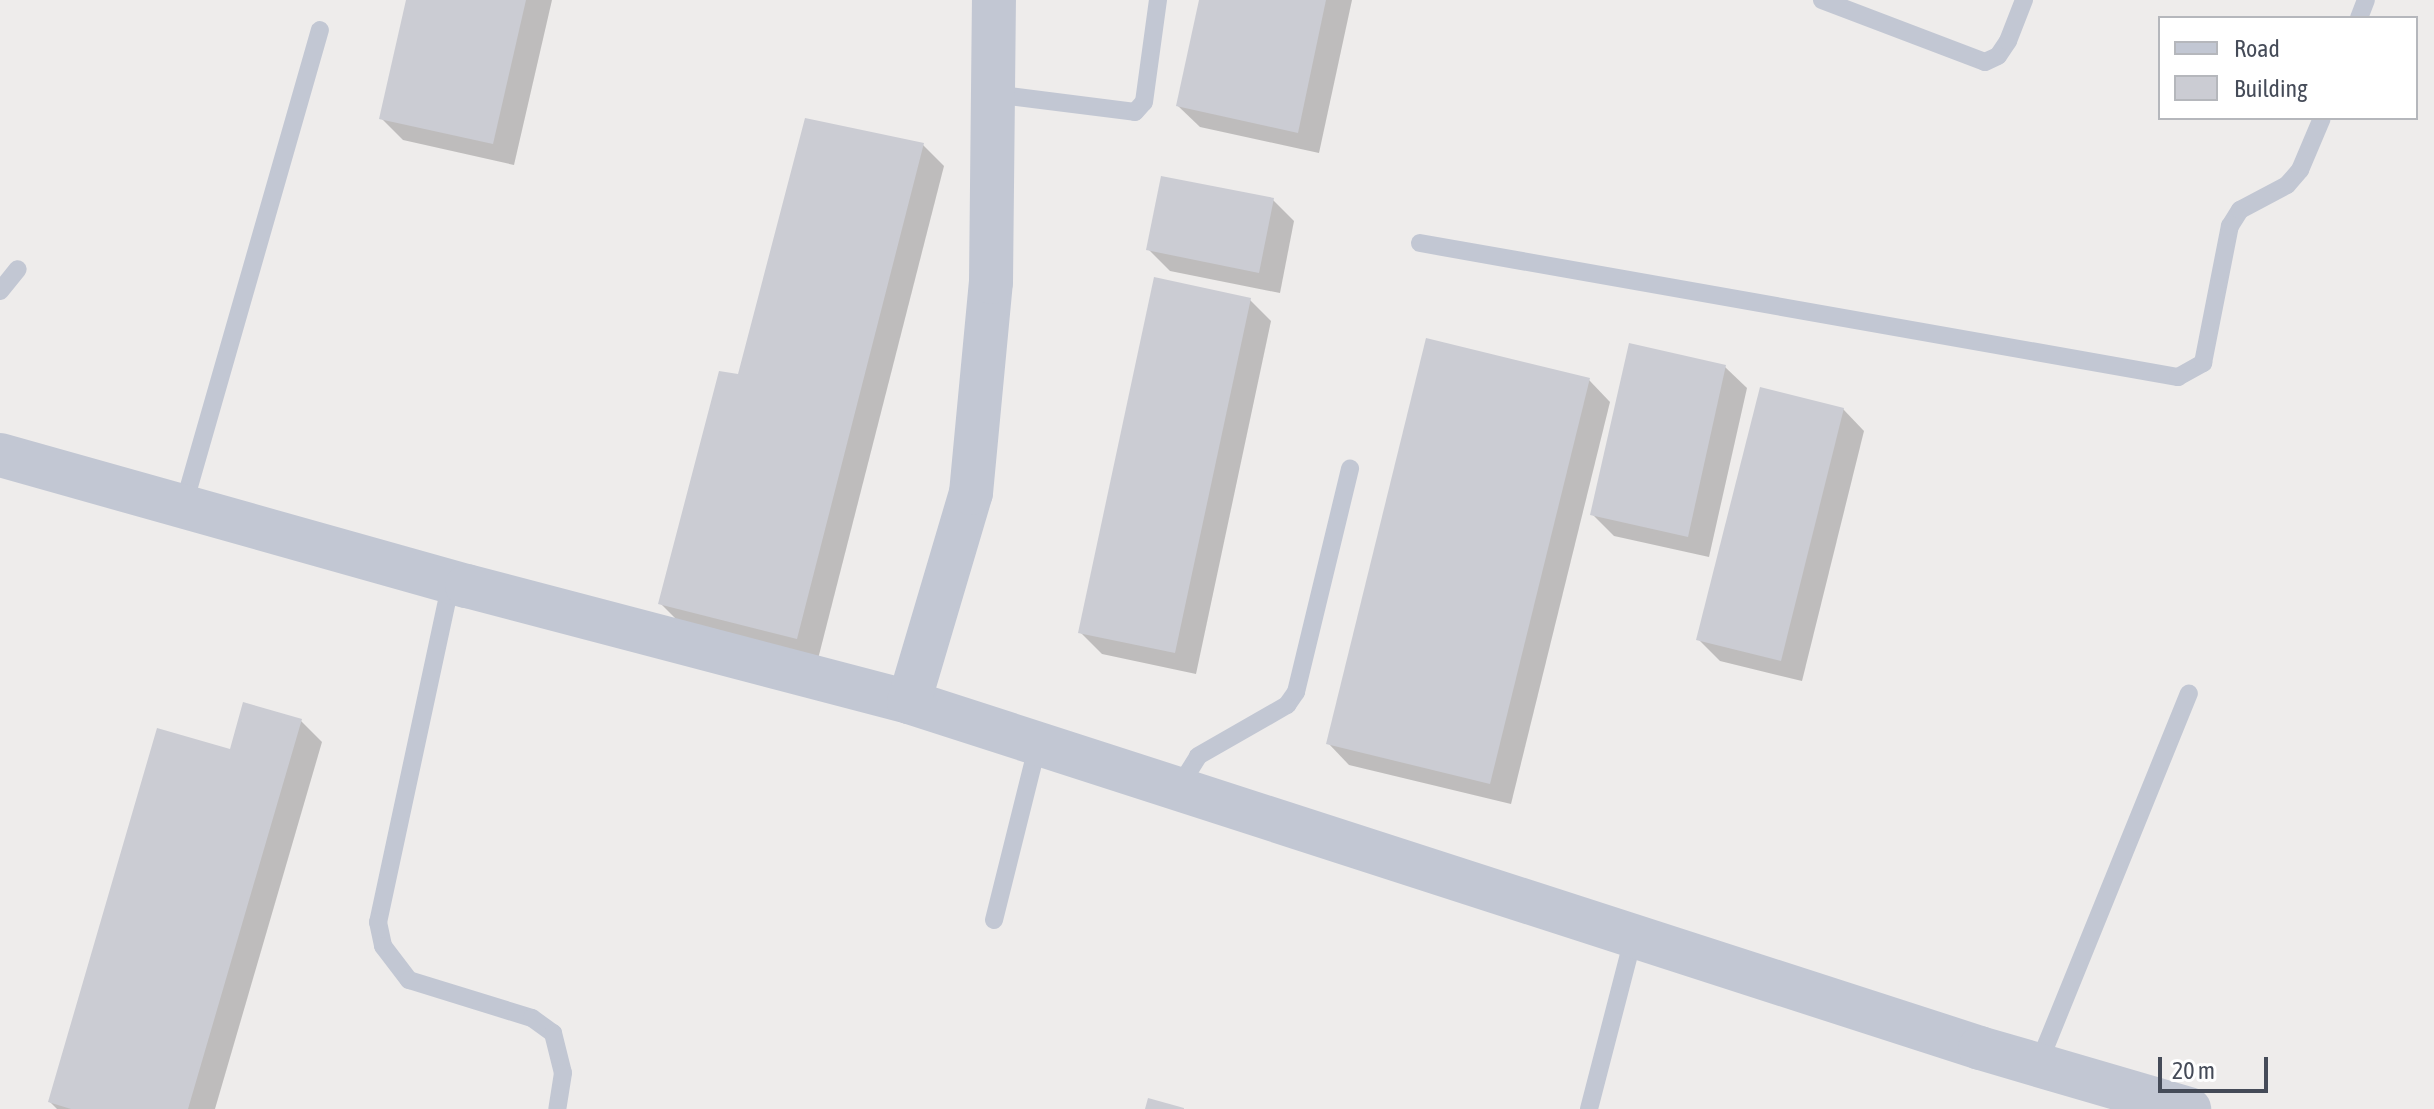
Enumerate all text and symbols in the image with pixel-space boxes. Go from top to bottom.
legend [2158,16,2418,120]
text: Road [2234,35,2280,62]
text: Building [2234,75,2307,102]
scale bar [2162,1041,2272,1091]
text: 20 m [2172,1057,2215,1084]

